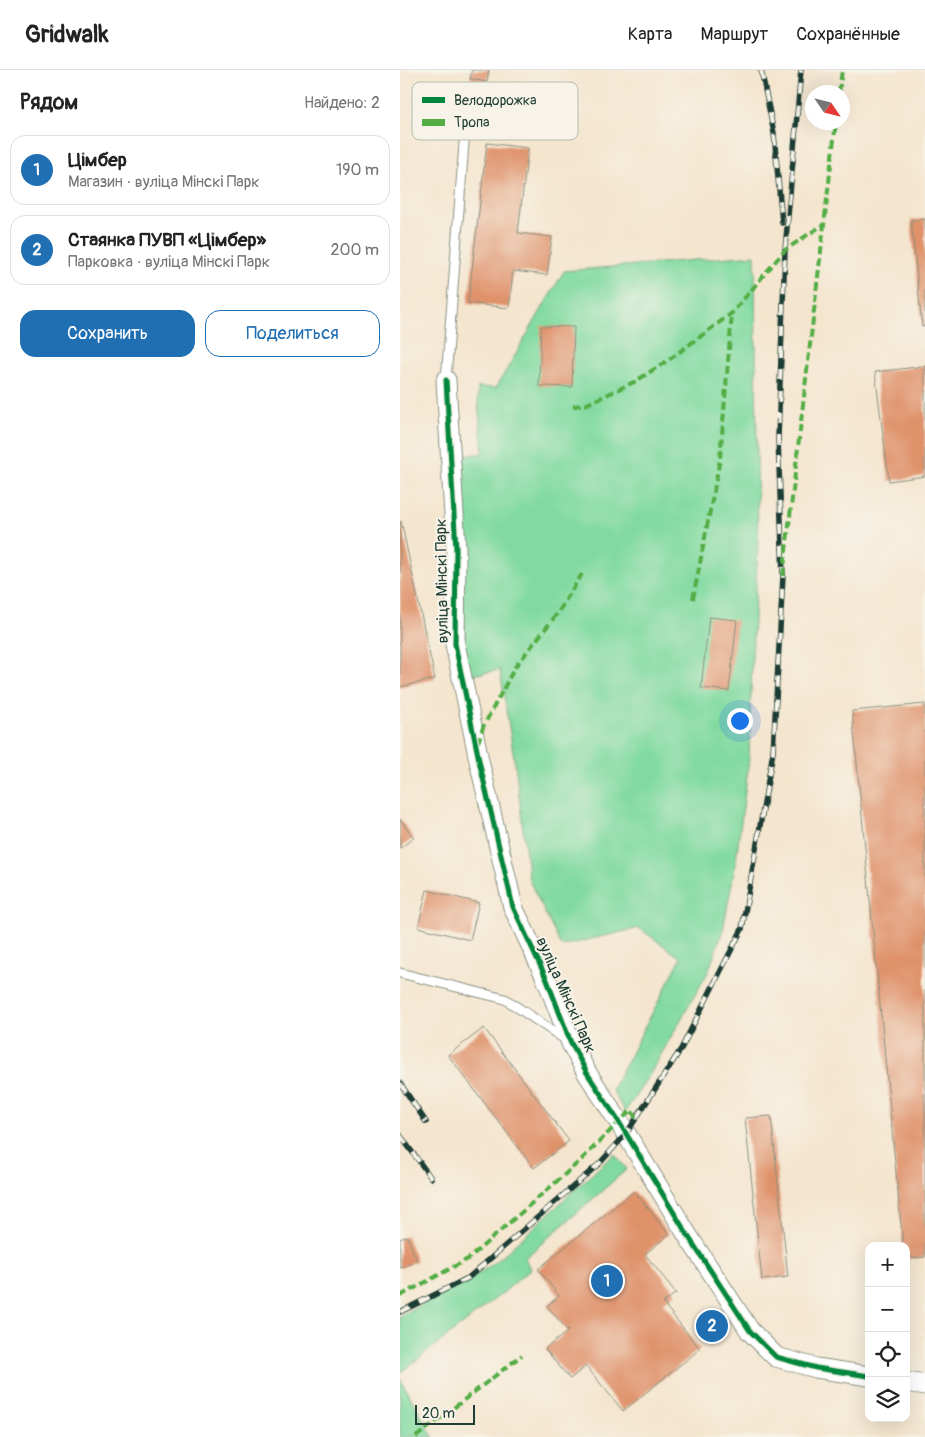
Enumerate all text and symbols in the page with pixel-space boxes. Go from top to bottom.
text: Gridwalk [25,20,109,49]
text: Карта [628,23,672,46]
text: Маршрут [700,23,768,46]
text: Сохранённые [796,23,900,46]
legend [412,82,578,140]
north arrow [805,85,850,130]
text: Рядом [20,89,78,116]
text: Велодорожка [454,92,536,109]
text: Найдено: 2 [304,93,380,113]
text: Тропа [454,114,490,131]
text: Цімбер [68,148,127,172]
text: 1 [34,160,40,180]
text: 190 m [336,160,379,180]
text: Магазин · вуліца Мінскі Парк [68,172,260,192]
text: Стаянка ПУВП «Цімбер» [68,228,266,252]
text: 2 [33,240,41,260]
text: 200 m [331,240,379,260]
text: Парковка · вуліца Мінскі Парк [68,252,270,272]
button: Сохранить [20,310,195,357]
button: Поделиться [205,310,380,357]
street label: вуліца Мінскі Парк [431,518,453,644]
your location [727,708,753,734]
street label: вуліца Мінскі Парк [531,934,601,1056]
map controls [865,1242,910,1422]
button: + [865,1242,910,1287]
pin: 1 [591,1262,623,1300]
button: − [865,1287,910,1332]
pin: 2 [696,1307,728,1345]
button: locate [865,1332,910,1377]
button: layers [865,1377,910,1422]
scale bar [415,1402,475,1425]
text: 20 m [422,1405,455,1422]

